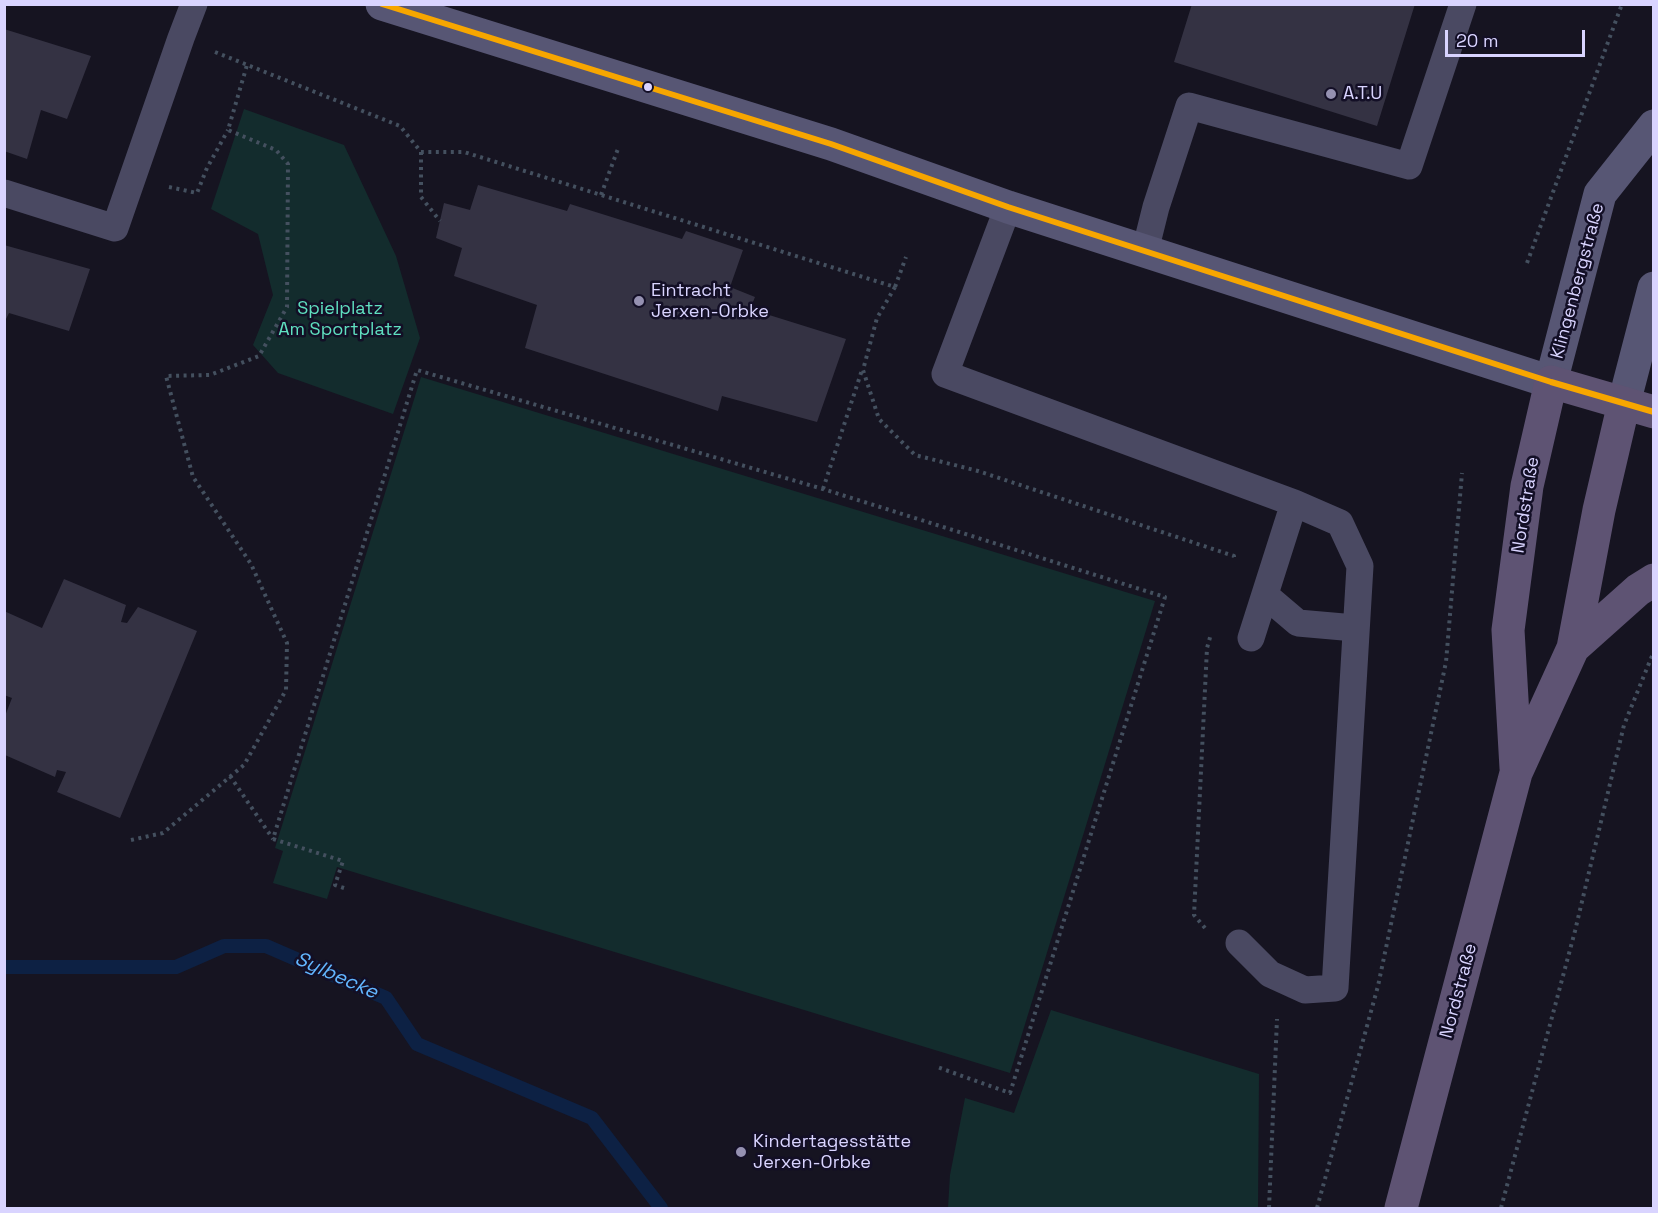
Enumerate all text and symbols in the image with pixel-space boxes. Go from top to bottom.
scale bar [1448,18,1588,56]
text: 20 m [1456,29,1499,52]
unlabelled marker [642,81,654,93]
place label: A.T.U [1343,83,1382,105]
marker: A.T.U [1324,87,1338,101]
street label: Klingenbergstraße [1547,201,1609,361]
place label: Eintracht Jerxen-Orbke [651,280,769,322]
marker: Eintracht Jerxen-Orbke [632,294,646,308]
park label: Spielplatz Am Sportplatz [278,298,402,340]
street label: Nordstraße [1508,455,1544,555]
street label: Nordstraße [1436,941,1482,1041]
water label: Sylbecke [291,947,381,1005]
place label: Kindertagesstätte Jerxen-Orbke [753,1131,911,1174]
marker: Kindertagesstätte Jerxen-Orbke [734,1145,748,1159]

